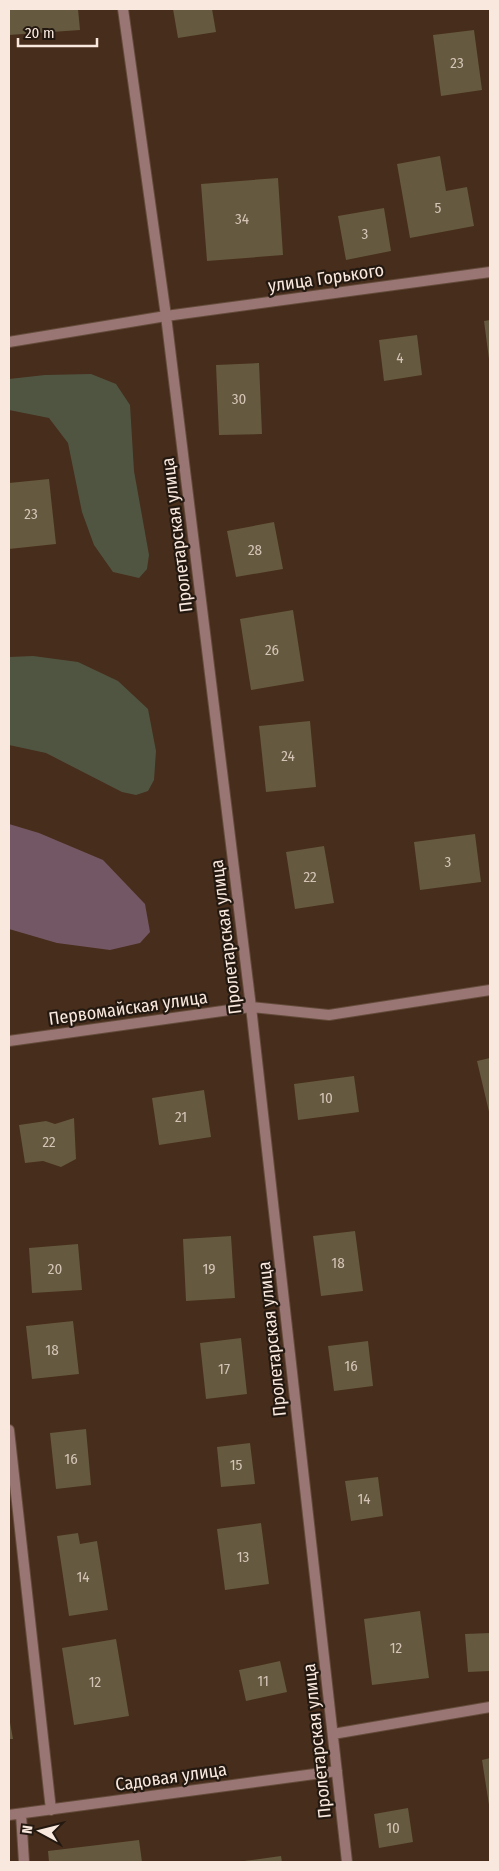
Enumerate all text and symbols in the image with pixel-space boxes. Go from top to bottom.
scale bar [18,15,96,47]
text: 20 m [25,24,55,42]
house number: 23 [450,54,464,72]
house number: 5 [435,199,442,217]
house number: 34 [235,210,249,228]
house number: 3 [362,225,369,243]
street label: улица Горького [267,259,385,297]
house number: 4 [396,349,404,367]
house number: 30 [232,390,246,408]
street label: Пролетарская улица [157,456,197,613]
house number: 23 [24,505,38,523]
house number: 28 [248,541,262,559]
house number: 26 [265,641,279,659]
house number: 24 [281,747,295,765]
house number: 3 [445,853,452,871]
street label: Пролетарская улица [206,858,246,1015]
house number: 22 [303,868,317,886]
street label: Первомайская улица [47,986,209,1030]
house number: 10 [319,1089,333,1107]
house number: 21 [175,1108,187,1126]
house number: 22 [42,1133,56,1151]
house number: 18 [331,1254,345,1272]
house number: 20 [48,1260,62,1278]
house number: 19 [202,1260,216,1278]
street label: Пролетарская улица [253,1260,291,1417]
house number: 18 [45,1341,59,1359]
house number: 16 [344,1357,358,1375]
house number: 17 [218,1360,230,1378]
house number: 16 [64,1450,78,1468]
house number: 15 [230,1456,242,1474]
house number: 14 [357,1490,371,1508]
house number: 13 [237,1548,250,1566]
house number: 14 [76,1568,90,1586]
house number: 12 [390,1639,403,1657]
street label: Пролетарская улица [298,1662,336,1819]
house number: 11 [257,1672,269,1690]
house number: 12 [89,1673,102,1691]
street label: Садовая улица [114,1758,228,1796]
north arrow [15,1806,65,1856]
house number: 10 [386,1819,400,1837]
text: N [19,1824,37,1835]

